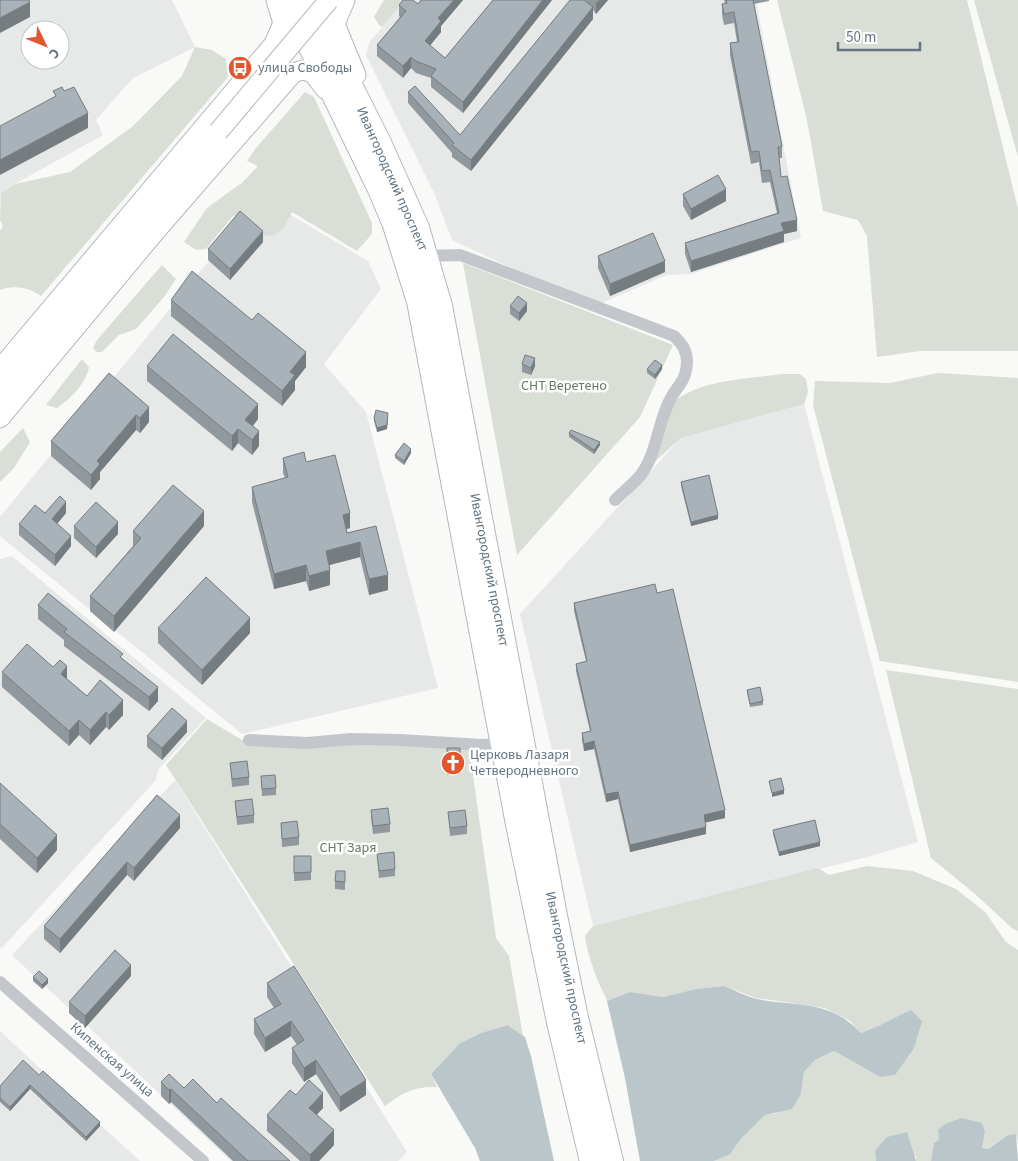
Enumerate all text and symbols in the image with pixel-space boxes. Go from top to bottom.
north arrow [20,20,70,70]
scale bar [838,20,920,52]
text: 50 m [846,27,876,48]
text: С [44,43,64,63]
bus stop icon: улица Свободы [227,55,253,81]
place label: улица Свободы [258,58,352,78]
street label: Ивангородский проспект [351,104,433,255]
park label: СНТ Веретено [521,376,607,396]
street label: Ивангородский проспект [464,492,514,649]
place label: Церковь Лазаря Четверодневного [470,745,579,781]
church icon: Церковь Лазаря Четверодневного [440,750,466,776]
park label: СНТ Заря [319,838,377,858]
street label: Ивангородский проспект [540,890,592,1047]
street label: Кипенская улица [66,1018,158,1102]

